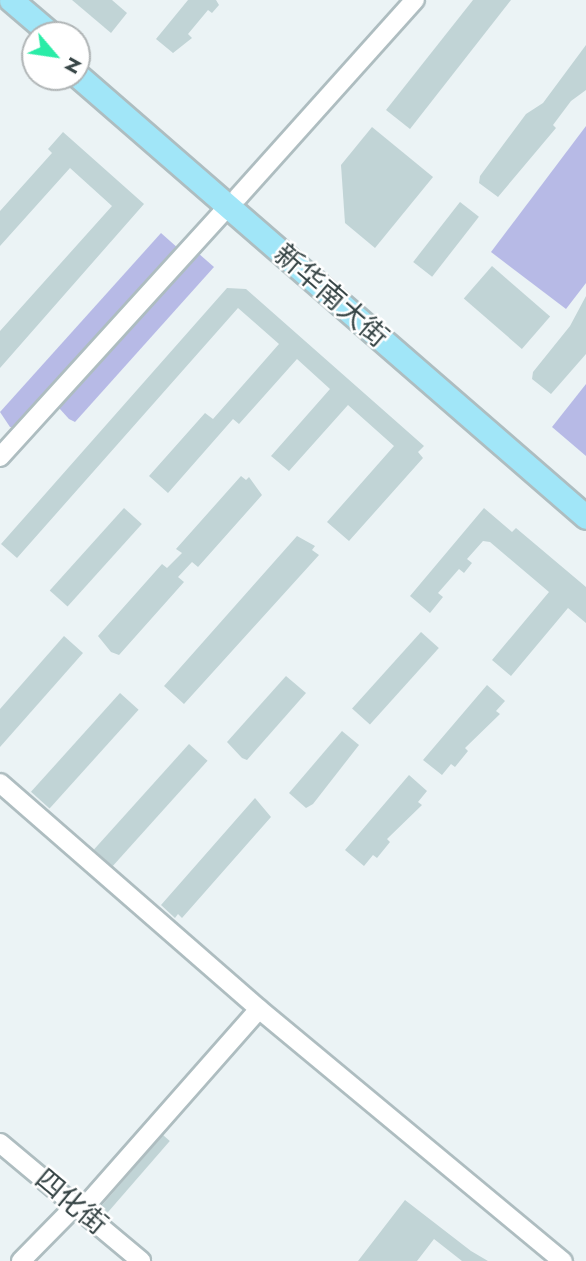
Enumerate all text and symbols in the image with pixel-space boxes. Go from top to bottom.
north arrow [21,21,91,91]
text: N [58,52,89,79]
street label: 新华南大街 [267,237,395,355]
street label: 四化街 [28,1162,114,1242]

